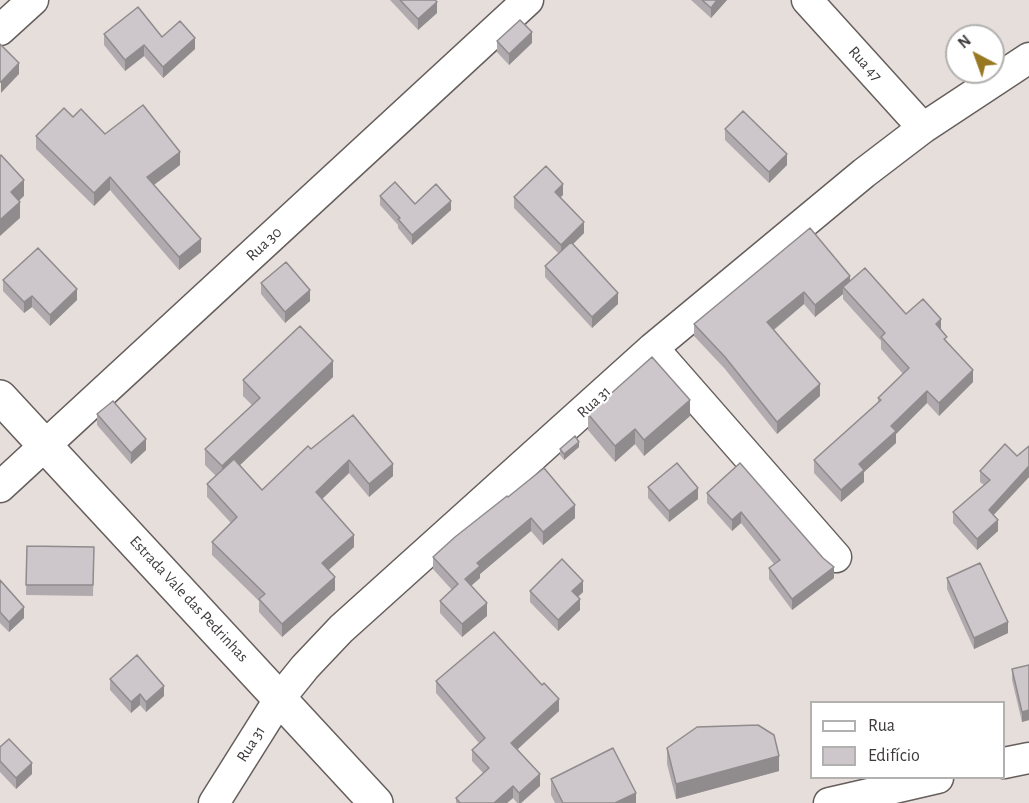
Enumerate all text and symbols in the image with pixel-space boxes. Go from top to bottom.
north arrow [945,24,1005,84]
text: N [955,32,974,52]
street label: Rua 47 [844,42,886,86]
street label: Rua 30 [242,223,286,265]
street label: Rua 31 [573,382,615,422]
street label: Estrada Vale das Pedrinhas [126,532,252,666]
legend [810,701,1005,779]
text: Rua [868,717,895,735]
street label: Rua 31 [233,722,269,766]
text: Edifício [868,747,920,765]

